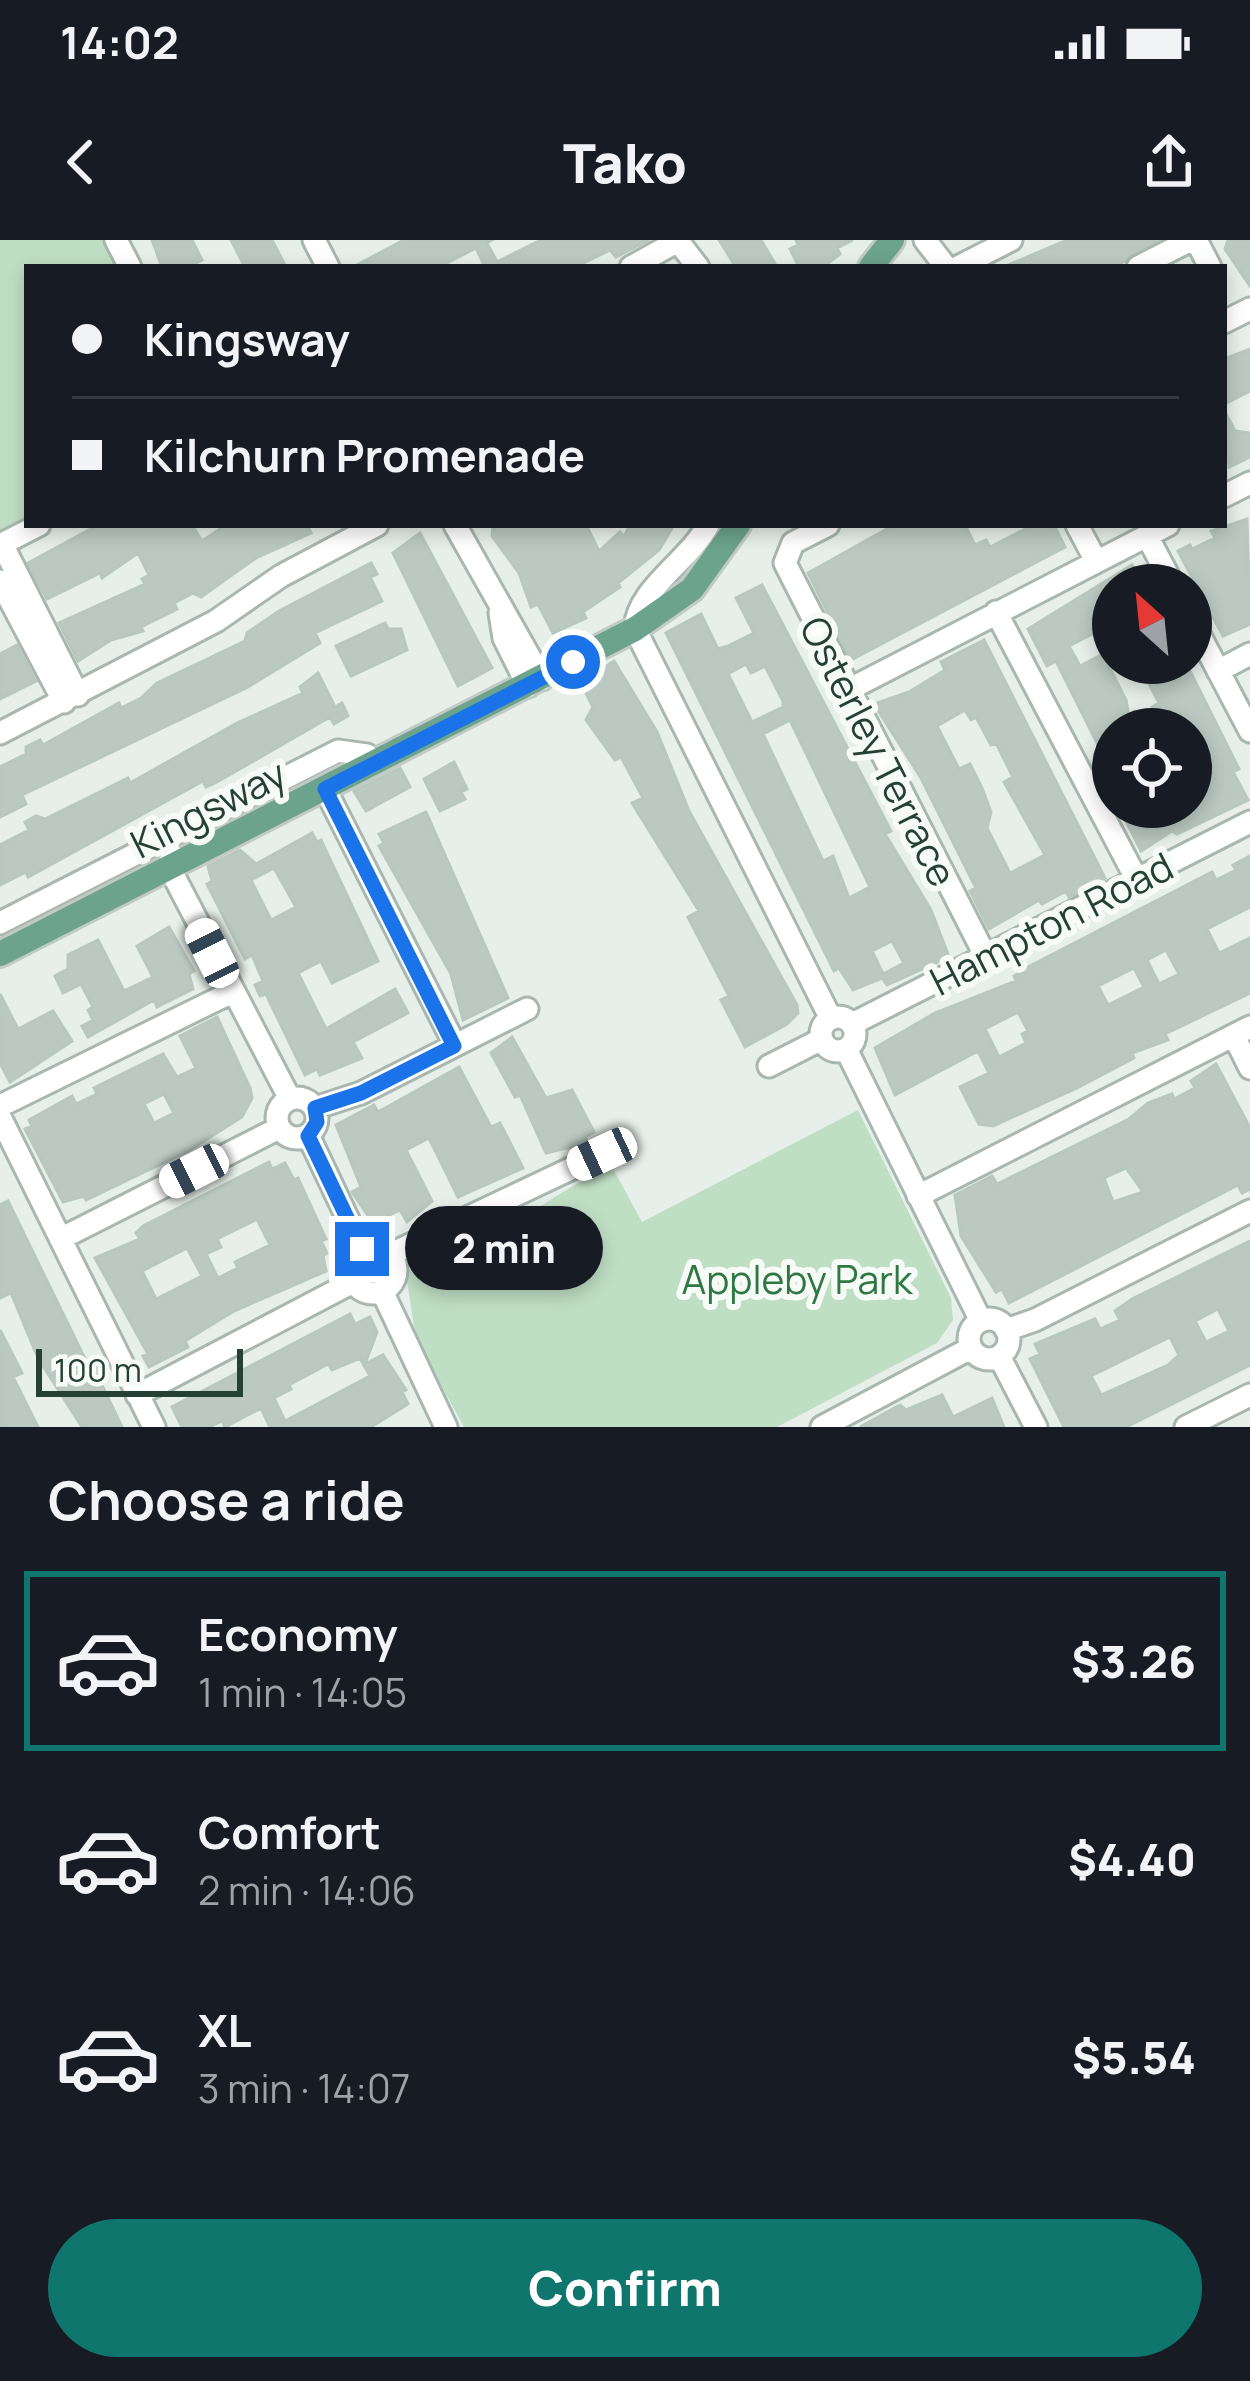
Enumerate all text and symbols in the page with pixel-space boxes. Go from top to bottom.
text: 14:02 [60,11,179,73]
text: Tako [563,125,687,199]
icon: back [48,129,114,195]
icon: share [1136,129,1202,195]
text: Kingsway [144,308,350,370]
text: Kilchurn Promenade [144,424,585,486]
north arrow [1092,564,1212,684]
map controls [1092,564,1212,828]
street label: Osterley Terrace [788,607,970,895]
route start [546,635,600,689]
button: locate [1092,708,1212,828]
street label: Kingsway [121,746,295,870]
street label: Hampton Road [920,839,1182,1007]
car [180,913,244,993]
car [562,1122,642,1186]
car [154,1139,234,1203]
callout: 2 min [404,1207,602,1291]
text: 2 min [452,1221,556,1275]
route end [335,1222,389,1276]
park label: Appleby Park [682,1252,914,1306]
scale bar [36,1343,243,1396]
text: 100 m [54,1347,142,1392]
text: Choose a ride [48,1462,405,1536]
text: Economy [198,1603,398,1665]
icon: car [54,1607,162,1715]
text: $3.26 [1071,1630,1196,1692]
text: 1 min · 14:05 [198,1665,407,1719]
text: Comfort [198,1801,381,1863]
icon: car [54,1805,162,1913]
text: $4.40 [1068,1828,1196,1890]
text: 2 min · 14:06 [198,1863,416,1917]
text: XL [198,1999,252,2061]
icon: car [54,2003,162,2111]
text: $5.54 [1072,2026,1196,2088]
text: 3 min · 14:07 [198,2061,410,2115]
button: Confirm [48,2219,1202,2357]

